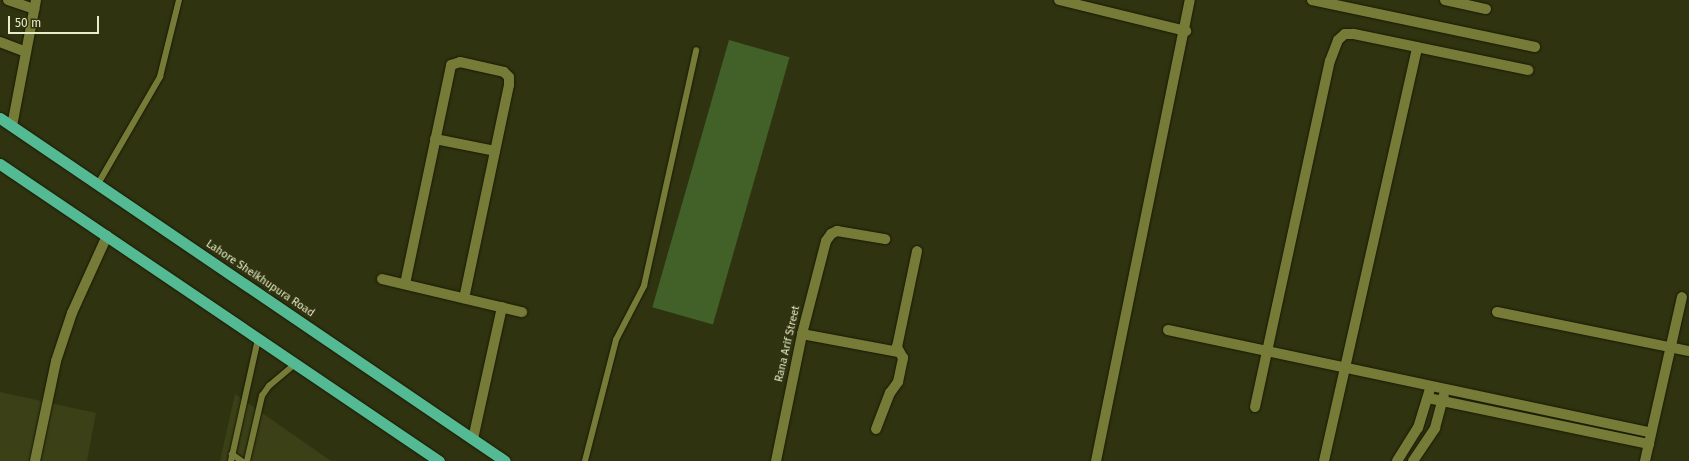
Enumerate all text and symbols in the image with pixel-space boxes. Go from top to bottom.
scale bar [10,8,101,34]
text: 50 m [15,16,41,30]
street label: Lahore Sheikhupura Road [203,238,317,320]
street label: Rana Arif Street [773,305,803,383]

